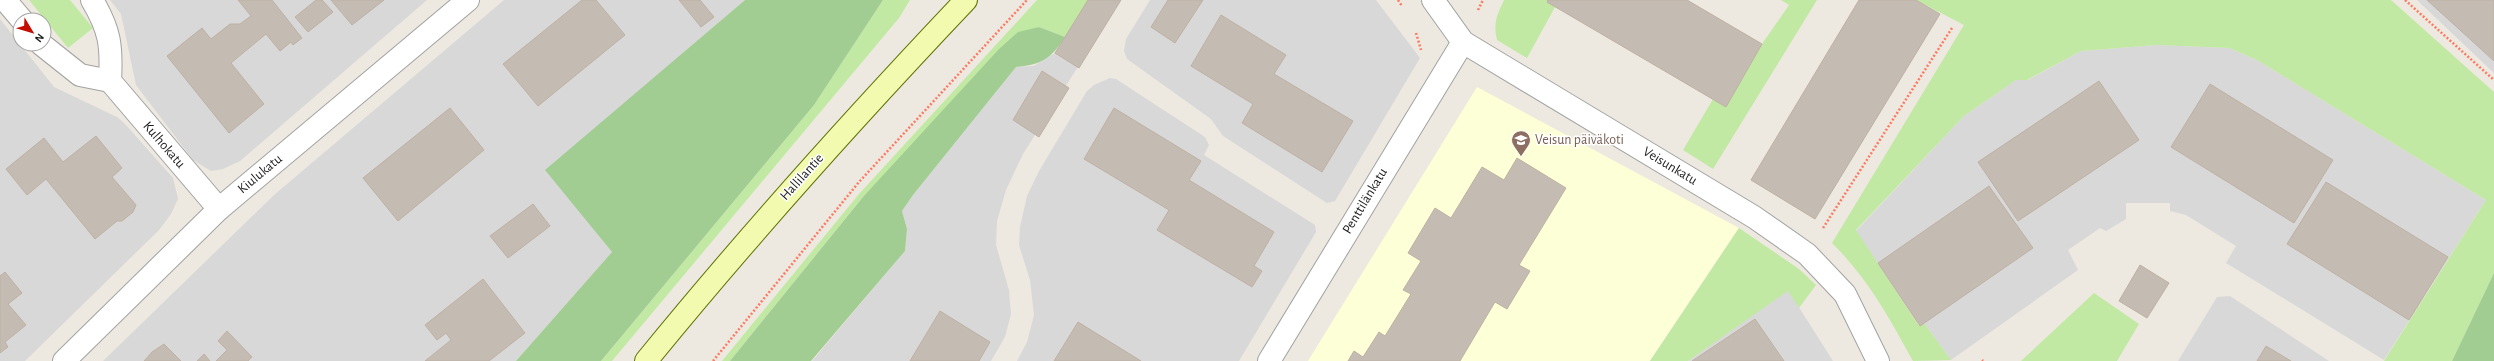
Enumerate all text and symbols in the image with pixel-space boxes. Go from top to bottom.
north arrow [12,12,52,52]
text: N [33,31,46,44]
street label: Kulhokatu [140,119,188,171]
school or university icon: Veisun päiväkoti [1510,129,1532,157]
place label: Veisun päiväkoti [1535,133,1624,147]
street label: Veisunkatu [1640,144,1700,188]
street label: Hallilantie [778,151,826,203]
street label: Kiulukatu [235,152,285,196]
street label: Penttilänkatu [1340,166,1390,236]

